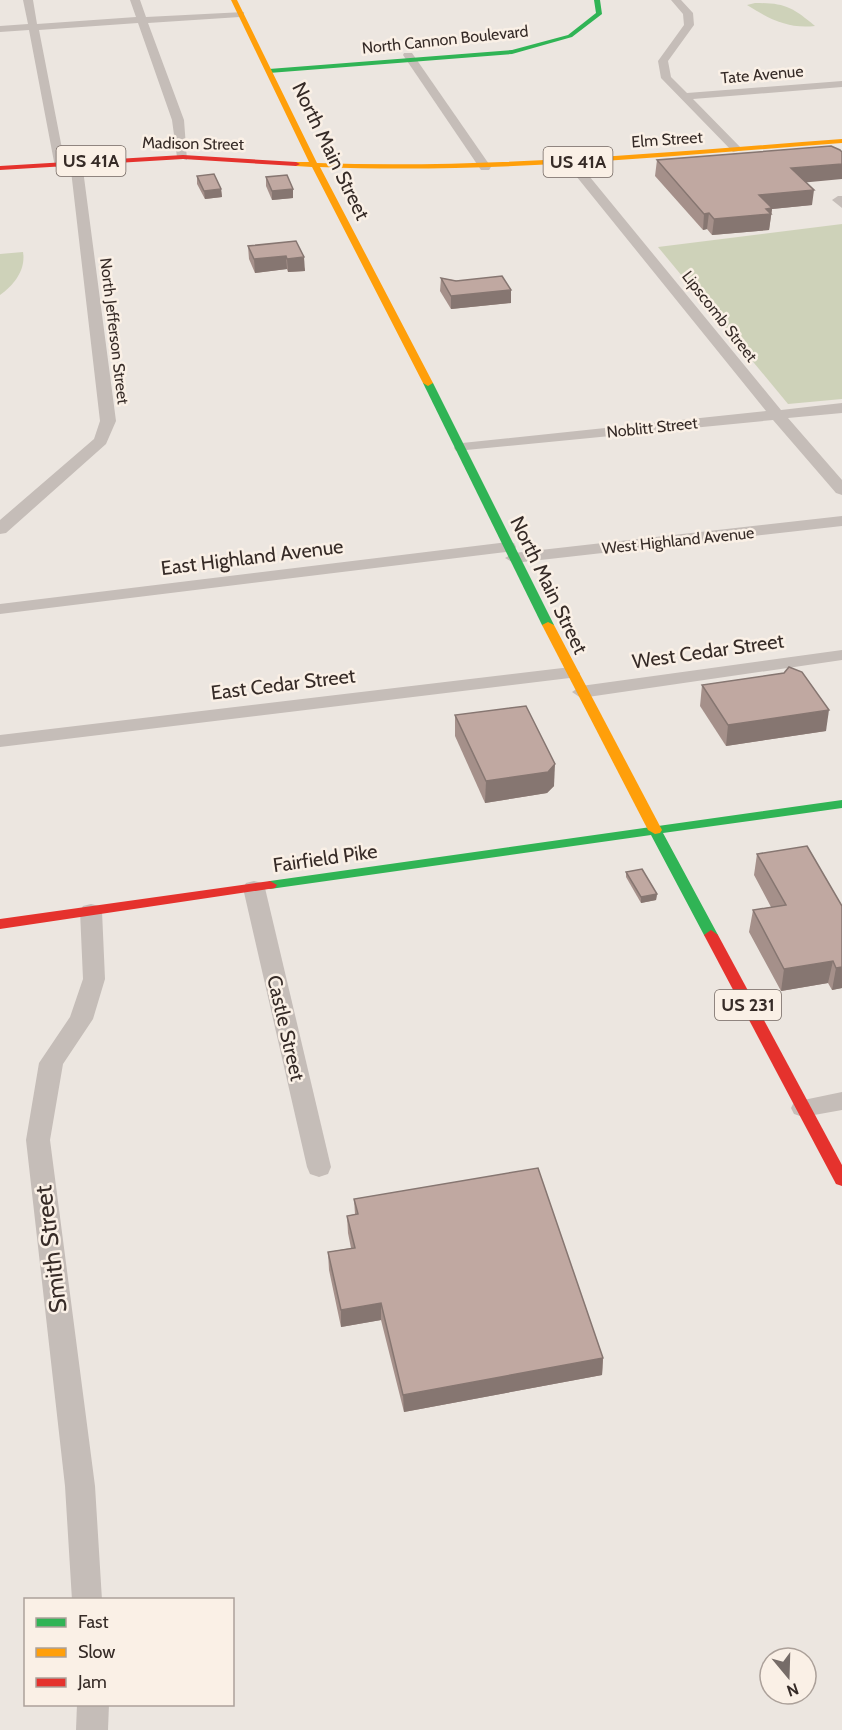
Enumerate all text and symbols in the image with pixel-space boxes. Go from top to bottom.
street label: North Cannon Boulevard [361,21,529,58]
street label: Tate Avenue [720,61,804,88]
street label: North Main Street [287,78,375,224]
street label: Elm Street [631,127,704,151]
street label: Madison Street [142,133,245,154]
road number: US 41A [56,146,125,176]
road number: US 41A [544,147,612,177]
street label: North Jefferson Street [96,257,133,406]
street label: Lipscomb Street [678,267,761,366]
street label: Noblitt Street [606,413,699,442]
street label: North Main Street [505,512,593,658]
street label: West Highland Avenue [601,523,755,558]
street label: East Highland Avenue [159,534,345,580]
street label: West Cedar Street [631,628,786,674]
street label: East Cedar Street [209,663,357,705]
street label: Fairfield Pike [271,839,379,877]
street label: Castle Street [262,973,310,1083]
road number: US 231 [715,990,781,1020]
street label: Smith Street [28,1184,73,1314]
legend [24,1598,234,1706]
text: Fast [78,1611,109,1633]
text: Slow [78,1641,115,1663]
north arrow [758,1646,818,1706]
text: Jam [77,1671,107,1693]
text: N [784,1679,801,1701]

